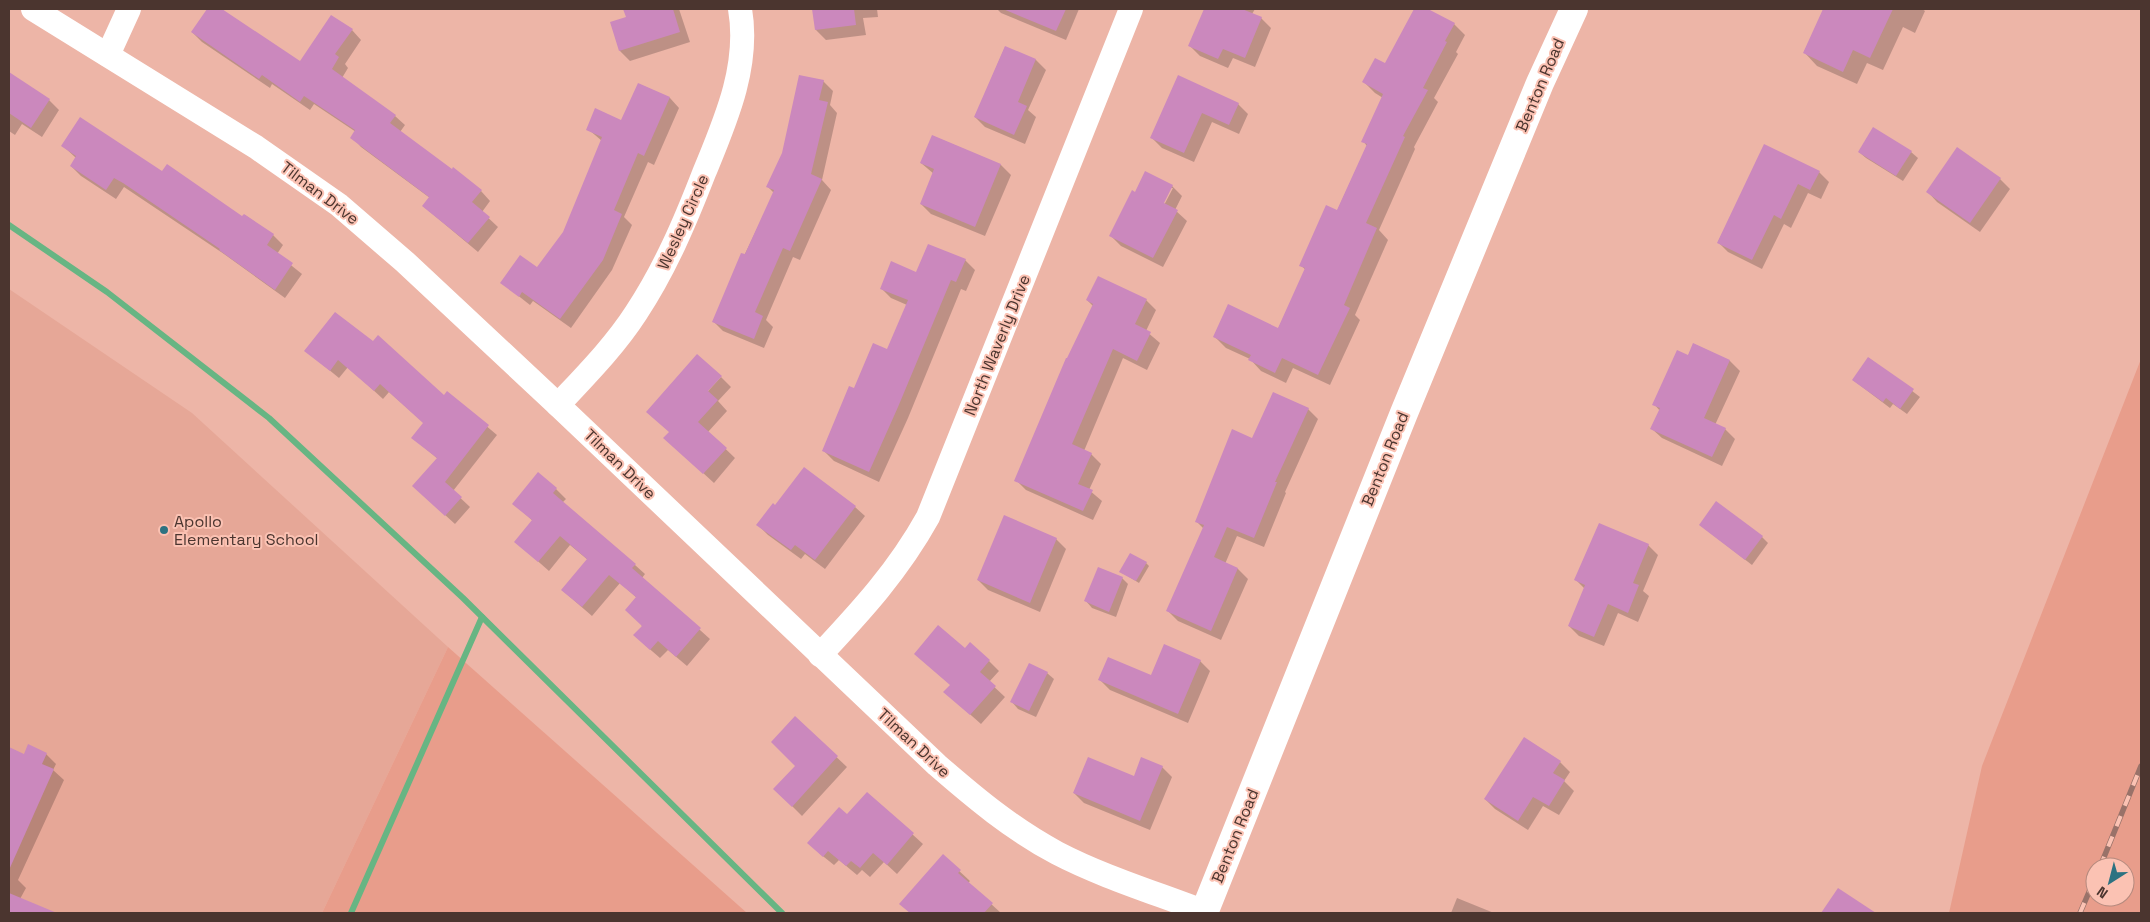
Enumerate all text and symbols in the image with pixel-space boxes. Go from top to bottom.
street label: Benton Road [1511,35,1569,135]
street label: Tilman Drive [277,157,363,229]
street label: Wesley Circle [653,171,713,273]
street label: North Waverly Drive [959,271,1035,419]
street label: Benton Road [1357,409,1413,509]
street label: Tilman Drive [580,424,660,504]
place label: Apollo Elementary School [174,511,319,550]
marker: Apollo Elementary School [158,524,170,536]
street label: Tilman Drive [873,704,955,782]
street label: Benton Road [1207,786,1263,886]
north arrow [2085,857,2135,907]
text: N [2093,882,2111,903]

